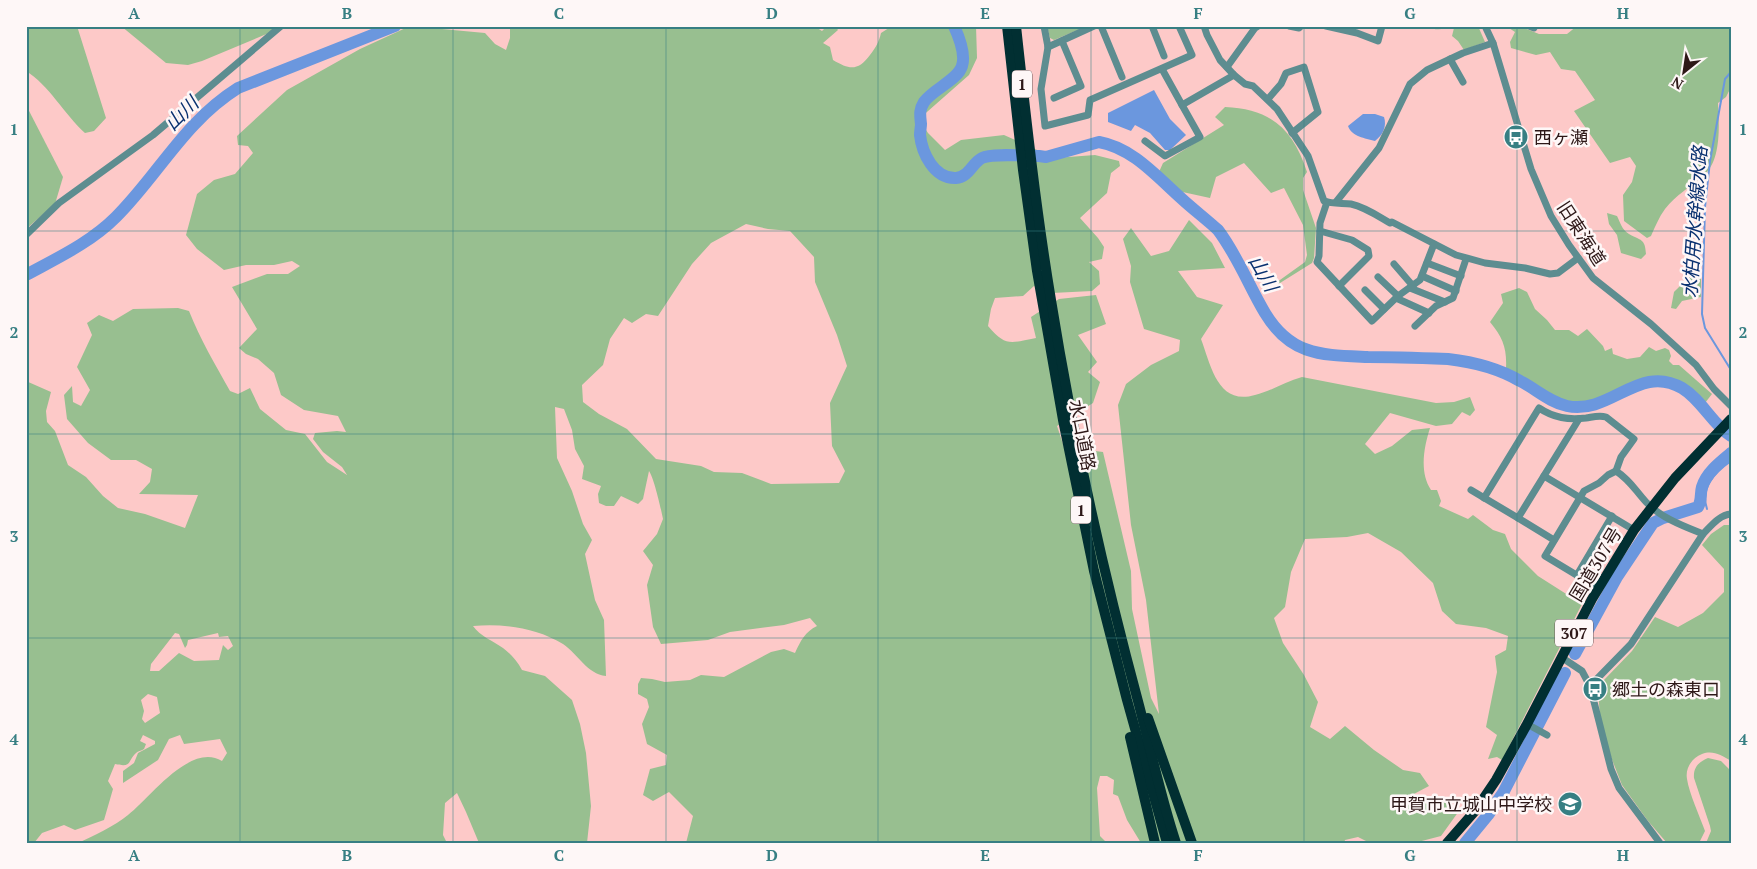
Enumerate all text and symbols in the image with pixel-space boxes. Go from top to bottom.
text: A [128,2,140,24]
text: B [342,2,352,24]
text: C [554,2,564,24]
text: D [766,2,778,24]
text: E [980,2,990,24]
text: F [1193,2,1203,24]
text: G [1404,2,1416,24]
text: H [1617,2,1629,24]
north arrow [1660,48,1710,98]
road number: 1 [1012,70,1032,98]
text: N [1668,73,1687,95]
water label: 山川 [159,89,205,135]
text: 1 [9,118,19,140]
text: 1 [1738,118,1748,140]
bus stop icon: 西ヶ瀬 [1503,124,1529,150]
place label: 西ヶ瀬 [1534,125,1588,149]
water label: 水柏用水幹線水路 [1676,143,1712,299]
street label: 旧東海道 [1552,196,1612,270]
water label: 山川 [1244,250,1285,297]
text: 2 [9,321,19,343]
text: 2 [1738,321,1748,343]
street label: 水口道路 [1064,397,1102,473]
road number: 1 [1071,496,1091,524]
street label: 国道307号 [1563,522,1627,606]
text: 3 [9,525,19,547]
text: 3 [1738,525,1748,547]
road number: 307 [1555,620,1593,646]
bus stop icon: 郷土の森東口 [1582,676,1608,702]
place label: 郷土の森東口 [1612,677,1720,701]
text: 4 [9,728,19,750]
text: 4 [1738,728,1748,750]
school or university icon: 甲賀市立城山中学校 [1557,791,1583,817]
place label: 甲賀市立城山中学校 [1390,792,1552,816]
text: A [128,844,140,866]
text: B [342,844,352,866]
text: C [554,844,564,866]
text: D [766,844,778,866]
text: E [980,844,990,866]
text: F [1193,844,1203,866]
text: G [1404,844,1416,866]
text: H [1617,844,1629,866]

